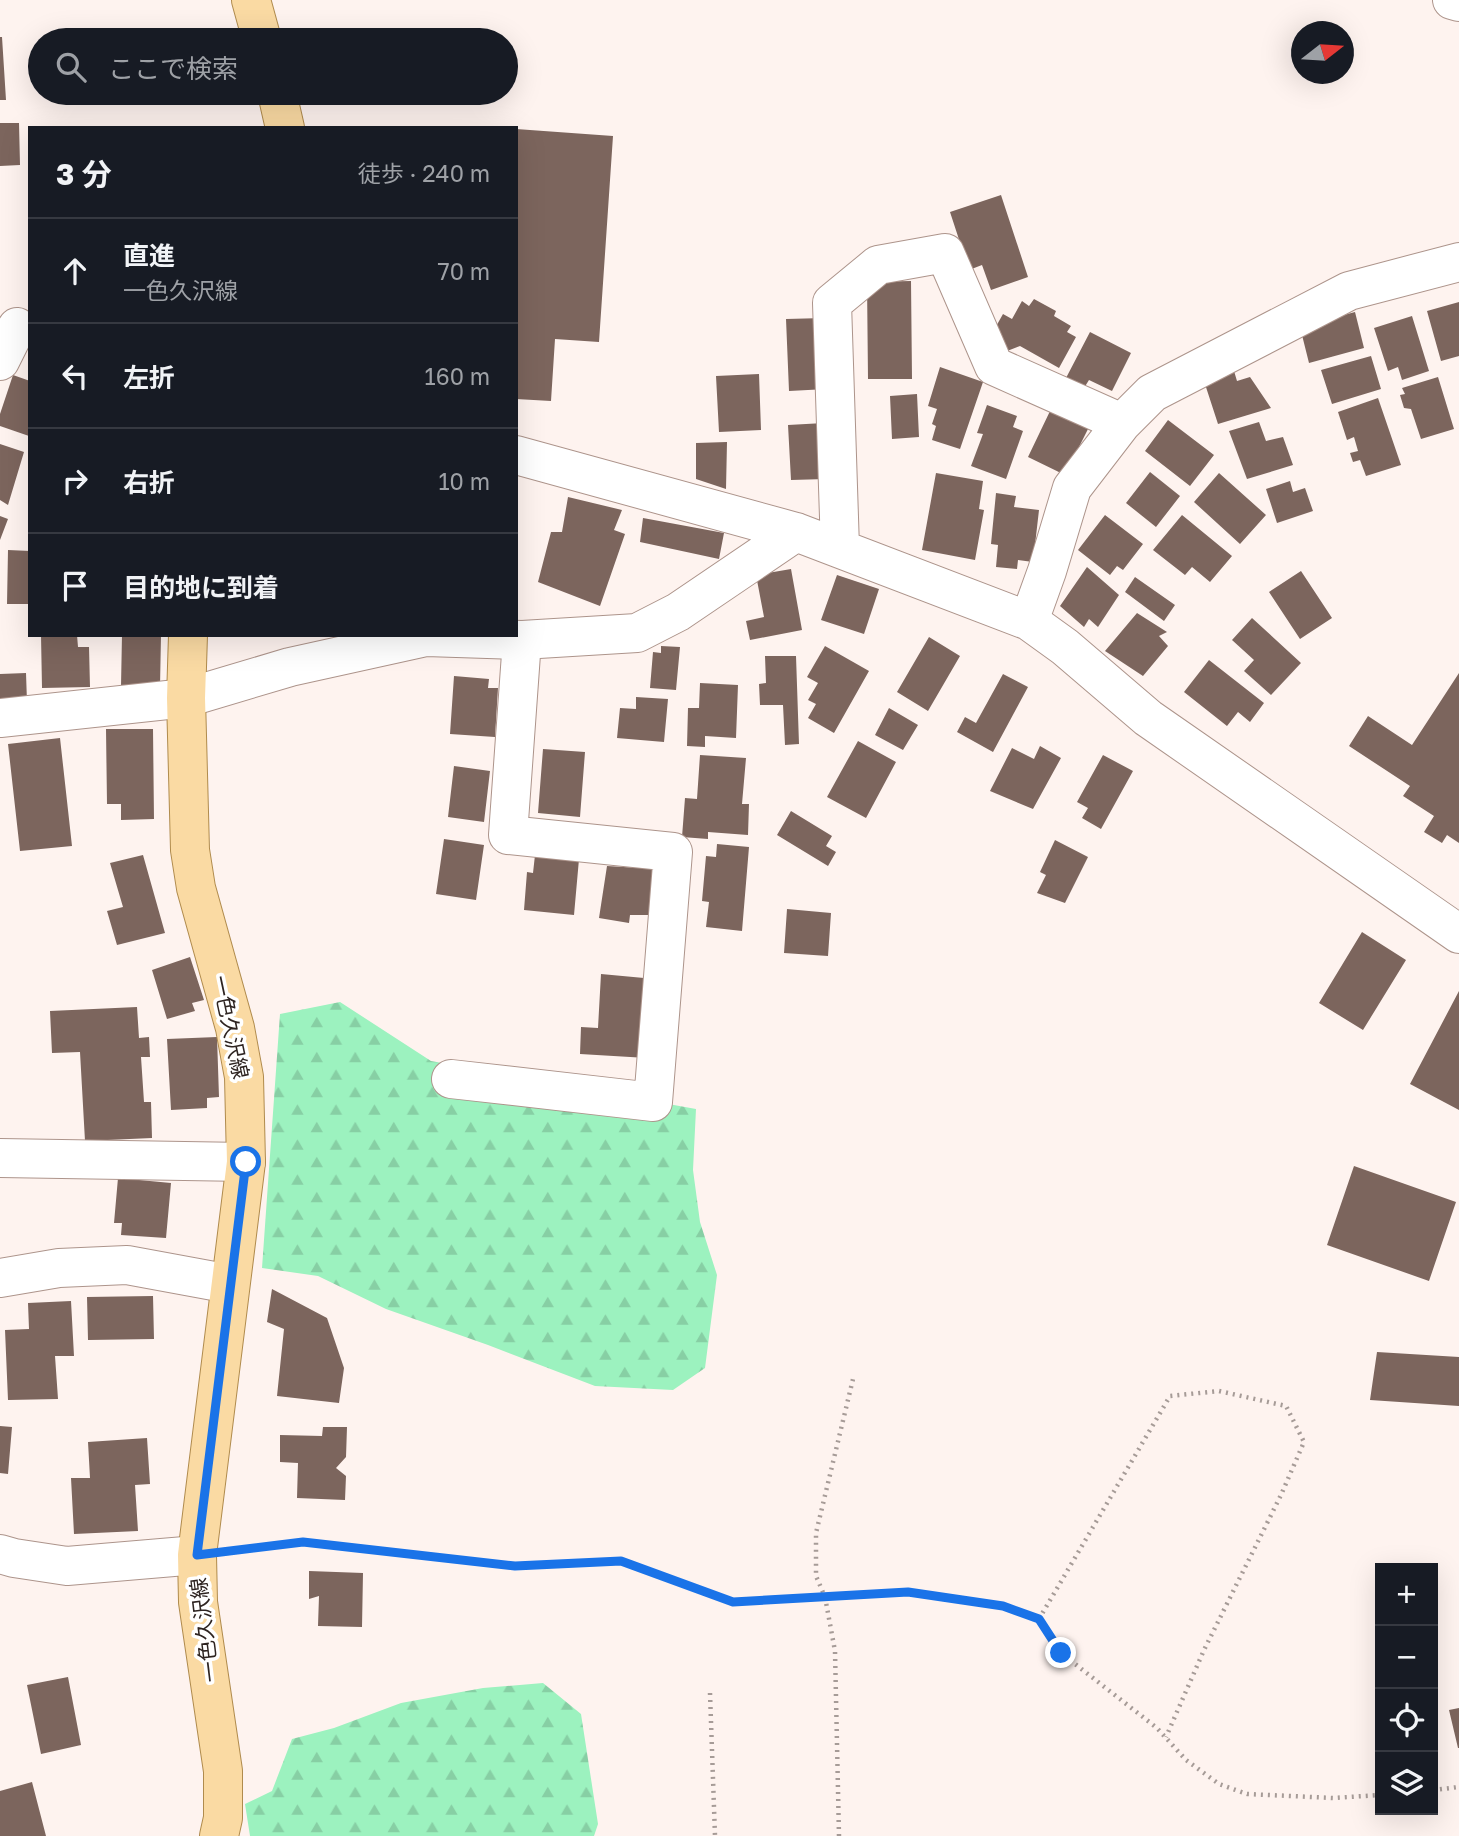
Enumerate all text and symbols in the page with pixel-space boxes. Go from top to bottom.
north arrow [1291,21,1354,84]
search box [28,28,518,105]
icon: search [52,48,90,86]
text: ここで検索 [108,53,238,84]
text: 3 分 [56,156,112,192]
text: 徒歩 · 240 m [358,159,490,187]
text: 直進 [123,240,175,271]
icon: ahead [56,252,94,290]
text: 70 m [437,257,490,285]
text: 一色久沢線 [123,276,238,304]
icon: left [56,357,94,395]
text: 左折 [123,362,175,393]
text: 160 m [425,362,490,390]
icon: right [56,462,94,500]
text: 右折 [123,467,175,498]
text: 10 m [438,467,490,495]
icon: arrive [56,567,94,605]
text: 目的地に到着 [123,572,279,603]
street label: 一色久沢線 [207,973,255,1081]
route start [230,1146,261,1177]
map controls [1375,1563,1438,1815]
button: + [1375,1563,1438,1626]
street label: 一色久沢線 [185,1576,223,1684]
button: − [1375,1626,1438,1689]
route end [1045,1637,1076,1668]
button: locate [1375,1689,1438,1752]
button: layers [1375,1752,1438,1815]

